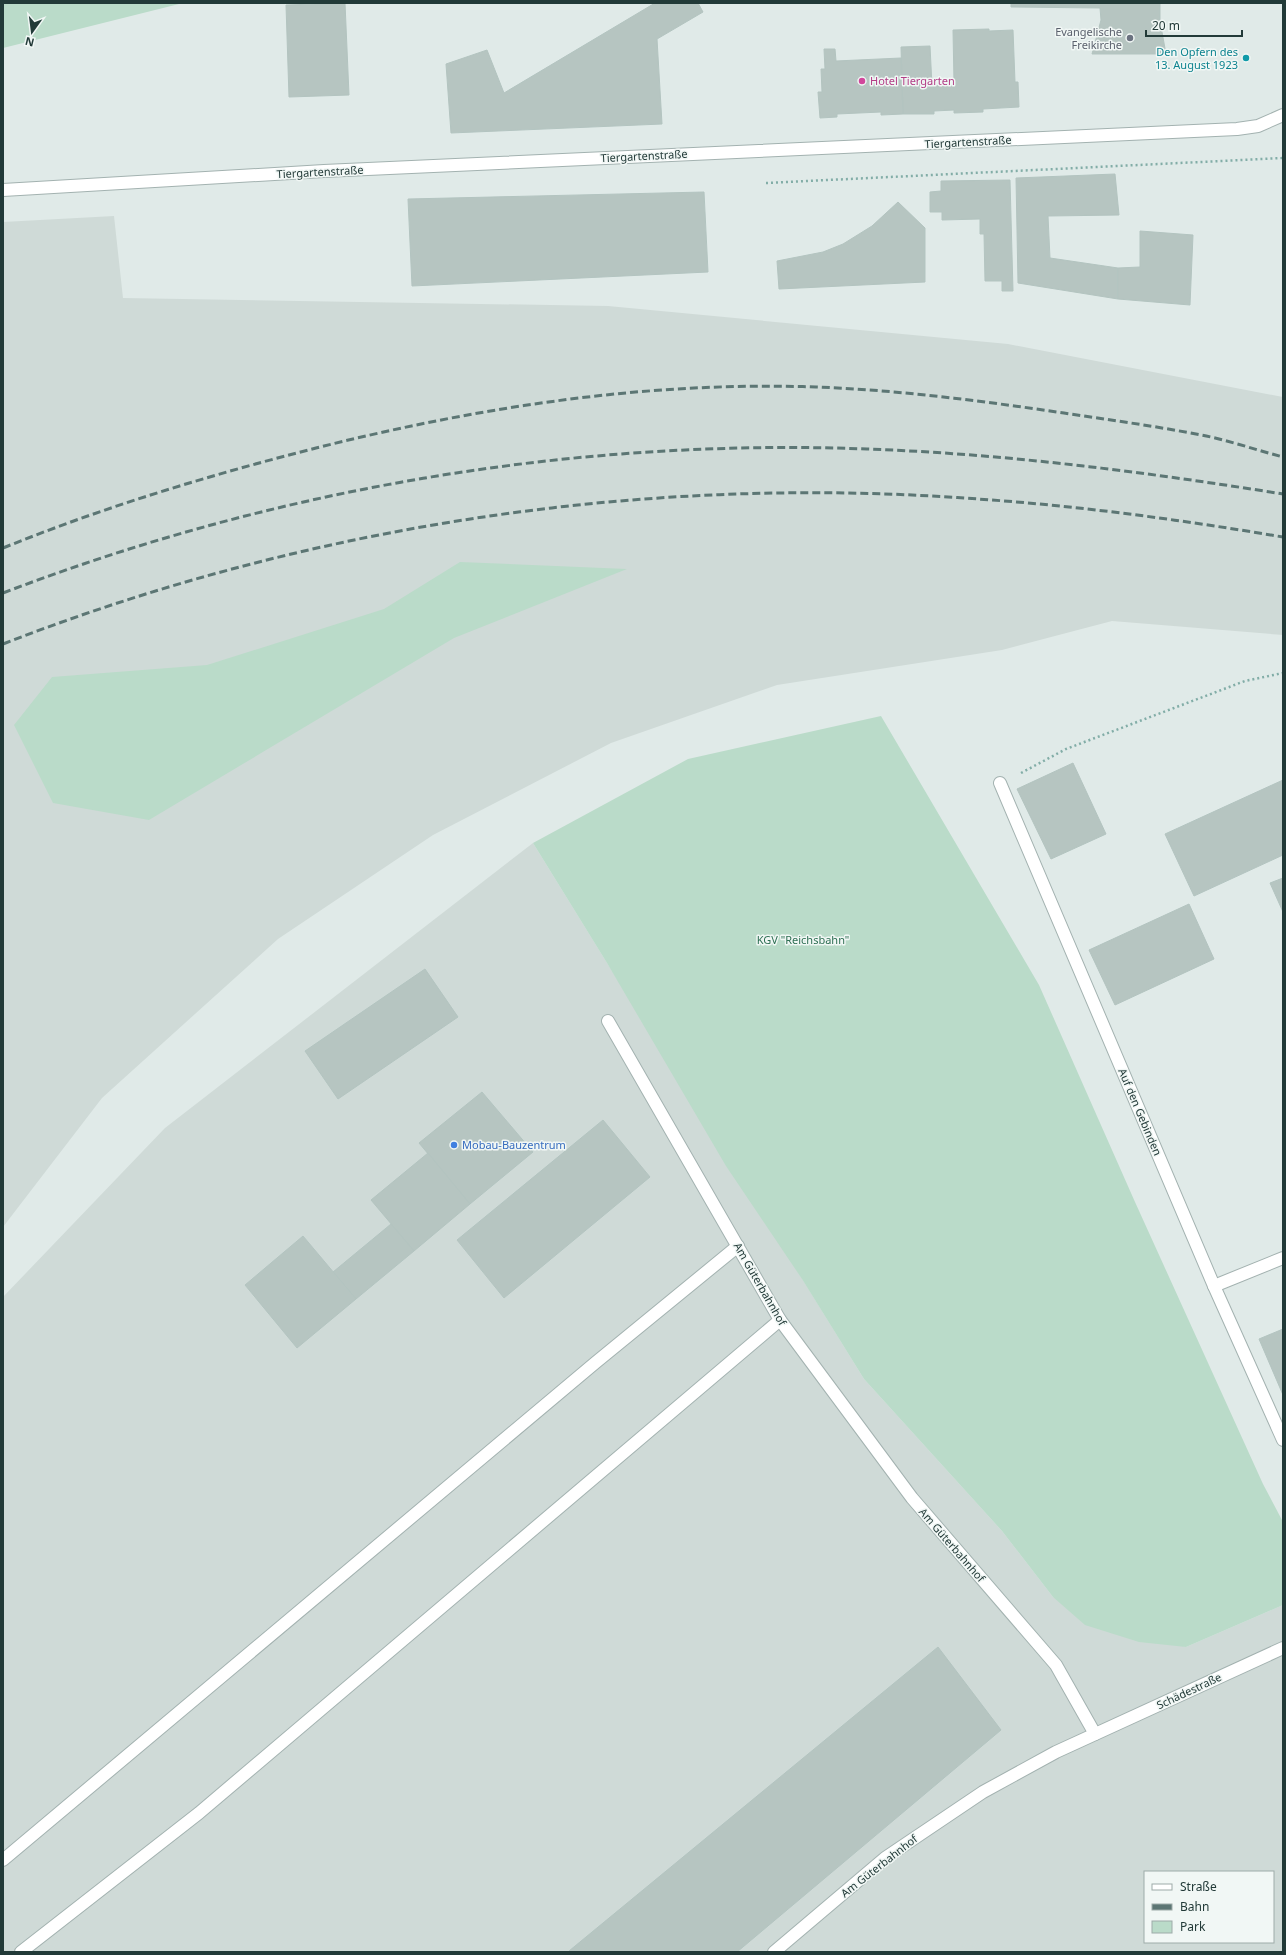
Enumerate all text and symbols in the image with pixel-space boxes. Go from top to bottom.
north arrow [12,12,52,52]
scale bar [1146,12,1242,38]
text: 20 m [1152,17,1180,34]
place label: Evangelische Freikirche [1055,24,1122,52]
marker: Evangelische Freikirche [1125,33,1135,43]
text: N [23,34,36,51]
place label: Den Opfern des 13. August 1923 [1155,44,1238,72]
marker: Den Opfern des 13. August 1923 [1241,53,1251,63]
place label: Hotel Tiergarten [870,73,955,88]
marker: Hotel Tiergarten [857,76,867,86]
street label: Tiergartenstraße [924,132,1012,151]
street label: Tiergartenstraße [600,146,688,165]
street label: Tiergartenstraße [276,162,364,181]
park label: KGV "Reichsbahn" [757,932,849,947]
street label: Auf den Gebinden [1115,1066,1166,1158]
place label: Mobau-Bauzentrum [462,1137,566,1152]
marker: Mobau-Bauzentrum [449,1140,459,1150]
street label: Am Güterbahnhof [731,1240,791,1329]
street label: Am Güterbahnhof [916,1504,989,1586]
street label: Schädestraße [1154,1669,1224,1712]
street label: Am Güterbahnhof [837,1830,921,1900]
legend [1144,1871,1274,1943]
text: Straße [1180,1878,1217,1895]
text: Bahn [1180,1898,1209,1915]
text: Park [1180,1918,1206,1935]

